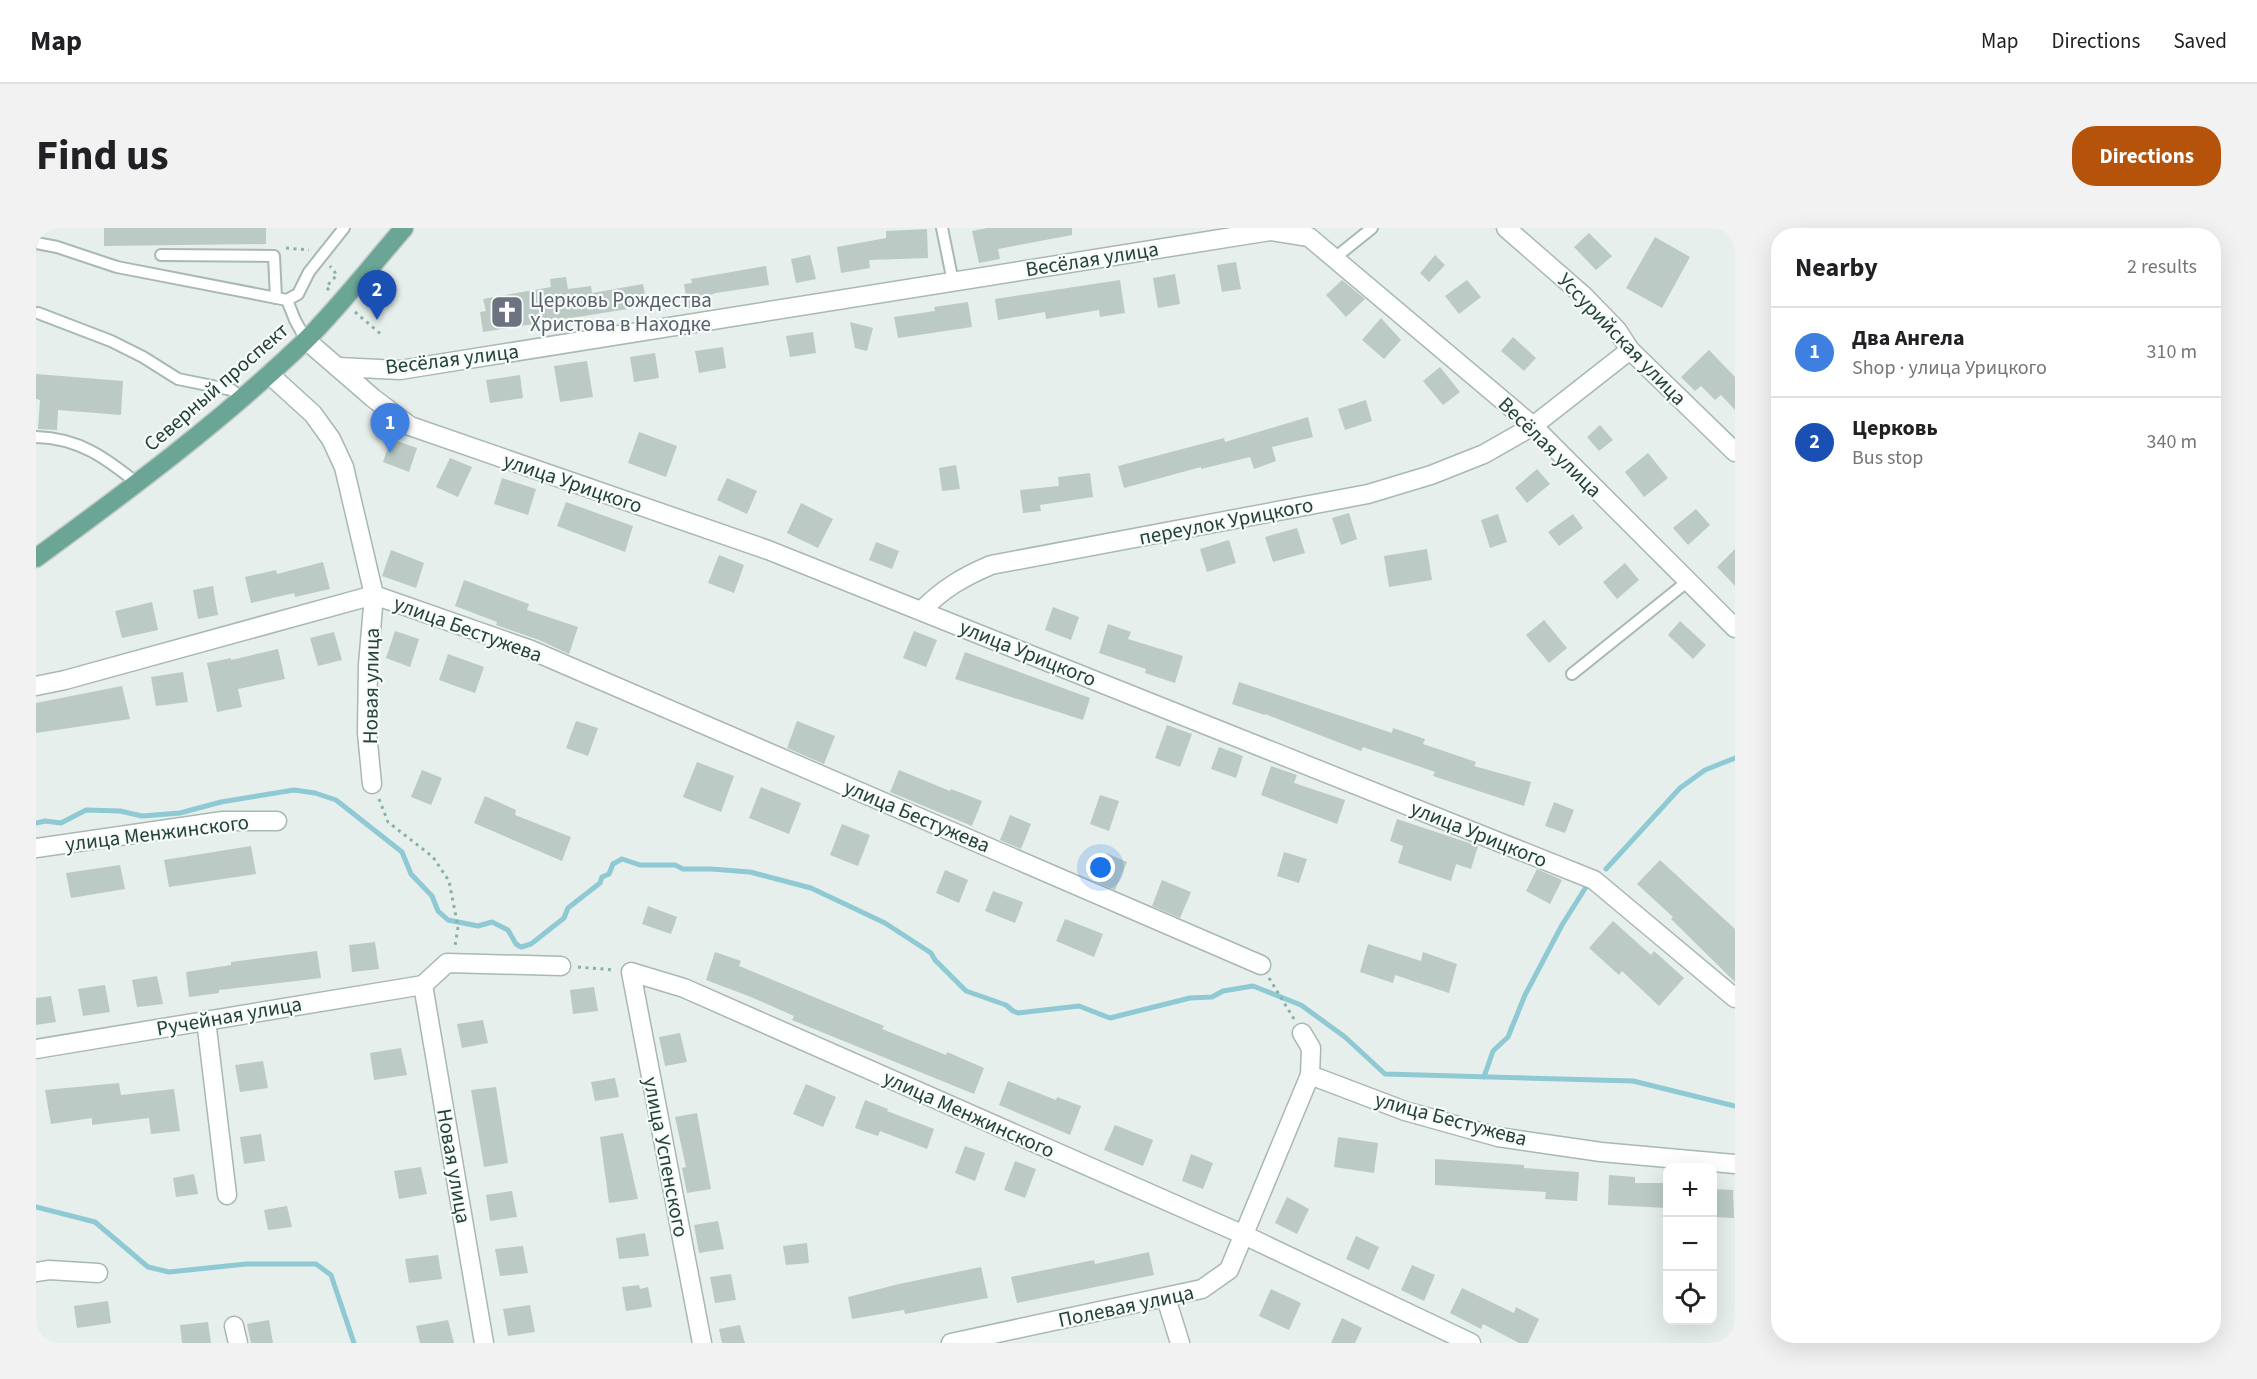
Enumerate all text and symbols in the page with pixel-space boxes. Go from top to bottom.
text: Map [30,21,82,61]
text: Map [1981,26,2019,56]
text: Directions [2052,26,2140,56]
text: Saved [2173,26,2227,56]
text: Find us [36,126,169,186]
button: Directions [2072,126,2221,186]
street label: Весёлая улица [1023,234,1161,284]
text: Nearby [1795,249,1878,286]
text: 2 results [2127,253,2197,281]
street label: Уссурийская улица [1551,266,1693,412]
pin: 2 [358,270,396,320]
place label: Церковь Рождества Христова в Находке [530,285,712,339]
church icon: Церковь Рождества Христова в Находке [489,294,525,330]
street label: Северный проспект [137,315,295,458]
text: Два Ангела [1852,322,1965,354]
street label: Весёлая улица [384,336,520,382]
text: 1 [1809,338,1820,366]
text: 310 m [2147,338,2197,366]
text: Shop · улица Урицкого [1852,354,2047,382]
street label: Весёлая улица [1491,390,1609,504]
pin: 1 [370,404,410,453]
text: Церковь [1852,412,1938,444]
text: 2 [1809,428,1820,456]
text: 340 m [2147,428,2197,456]
text: Bus stop [1852,444,1923,472]
street label: улица Урицкого [499,445,647,521]
street label: переулок Урицкого [1136,489,1316,553]
street label: улица Бестужева [389,588,547,670]
street label: улица Урицкого [955,612,1101,694]
street label: Новая улица [355,628,387,744]
street label: улица Бестужева [839,772,995,860]
street label: улица Урицкого [1406,793,1552,875]
street label: улица Менжинского [63,807,251,859]
your location [1086,853,1115,882]
street label: Ручейная улица [154,988,304,1044]
street label: улица Менжинского [878,1063,1060,1165]
street label: улица Успенского [636,1074,696,1240]
street label: улица Бестужева [1372,1084,1530,1154]
street label: Новая улица [429,1106,479,1226]
map controls [1663,1163,1717,1325]
button: + [1663,1163,1717,1217]
button: − [1663,1217,1717,1271]
button: locate [1663,1271,1717,1325]
street label: Полевая улица [1055,1277,1197,1335]

